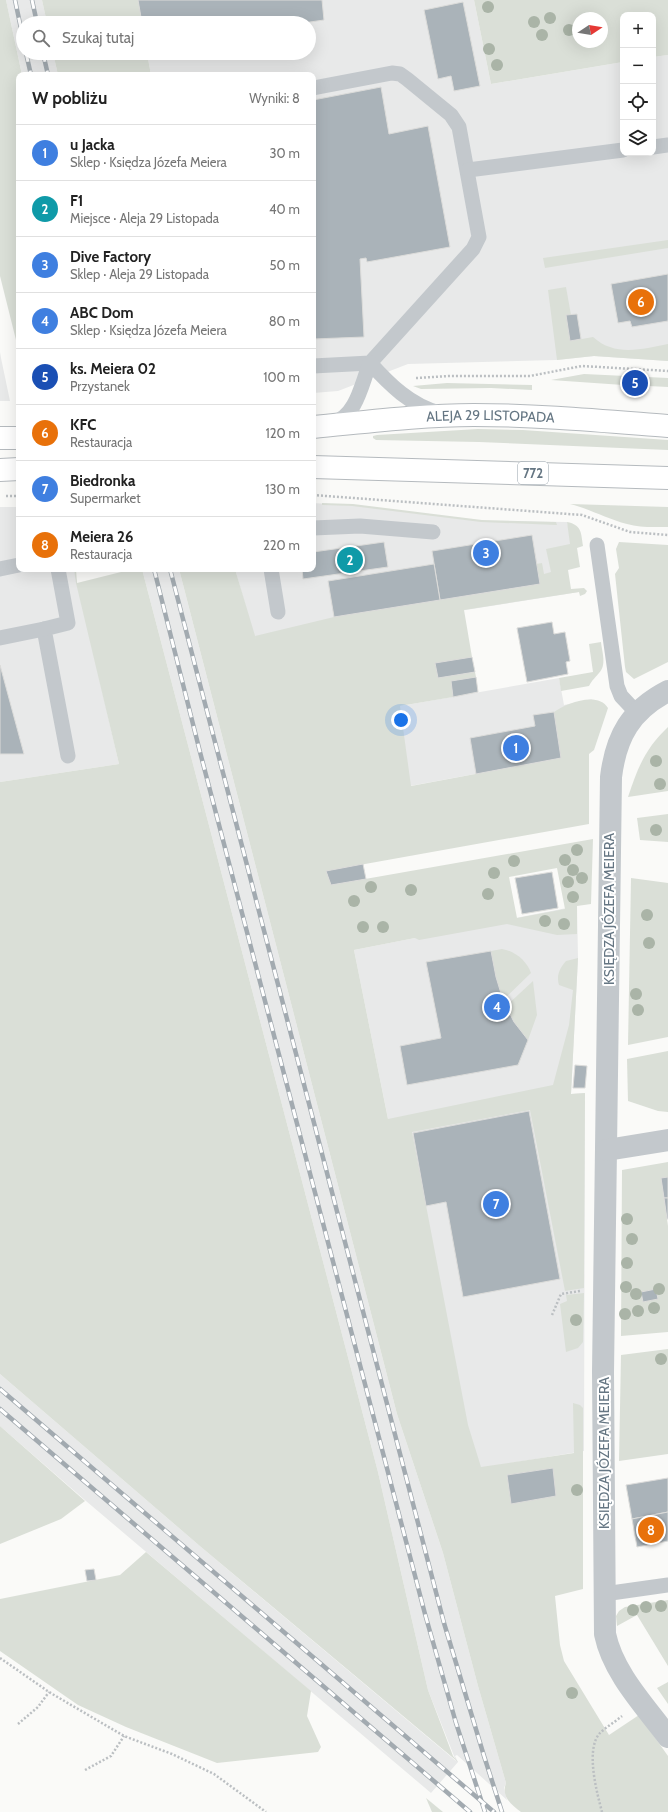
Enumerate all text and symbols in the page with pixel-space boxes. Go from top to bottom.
north arrow [572,12,608,48]
map controls [620,12,656,156]
button: + [620,12,656,48]
search box [16,16,316,60]
icon: search [30,27,52,49]
text: Szukaj tutaj [62,29,134,47]
button: − [620,48,656,84]
button: locate [620,84,656,120]
text: W pobliżu [32,88,107,108]
text: Wyniki: 8 [249,90,300,106]
button: layers [620,120,656,156]
text: u Jacka [70,136,115,154]
text: 1 [43,145,47,161]
text: 30 m [270,145,300,161]
text: Sklep · Księdza Józefa Meiera [70,154,227,170]
text: F1 [70,192,83,210]
text: 2 [42,201,48,217]
text: 40 m [269,201,300,217]
text: Miejsce · Aleja 29 Listopada [70,210,219,226]
text: Dive Factory [70,248,151,266]
text: 3 [41,257,49,273]
text: 50 m [270,257,300,273]
text: Sklep · Aleja 29 Listopada [70,266,209,282]
pin: 6 [628,287,654,317]
text: ABC Dom [70,304,134,322]
text: 4 [41,313,49,329]
text: 80 m [269,313,300,329]
text: Sklep · Księdza Józefa Meiera [70,322,227,338]
text: ks. Meiera 02 [70,360,156,378]
pin: 5 [622,368,648,398]
text: 5 [42,369,48,385]
text: 100 m [263,369,300,385]
text: Przystanek [70,378,130,394]
street label: ALEJA 29 LISTOPADA [426,406,556,427]
text: KFC [70,416,96,434]
text: 6 [41,425,49,441]
text: 120 m [266,425,300,441]
text: Restauracja [70,434,132,450]
road number: 772 [518,462,548,484]
text: Biedronka [70,472,136,490]
text: 7 [42,481,48,497]
text: 130 m [265,481,300,497]
text: Supermarket [70,490,141,506]
text: Meiera 26 [70,528,133,546]
text: 8 [41,537,49,553]
text: 220 m [263,537,300,553]
pin: 3 [473,538,499,568]
pin: 2 [337,545,363,575]
text: Restauracja [70,546,132,562]
your location [391,710,411,730]
pin: 1 [503,733,529,763]
street label: KSIĘDZA JÓZEFA MEIERA [600,833,618,985]
pin: 4 [484,992,510,1022]
pin: 7 [483,1189,509,1219]
street label: KSIĘDZA JÓZEFA MEIERA [595,1377,613,1529]
pin: 8 [638,1515,664,1545]

